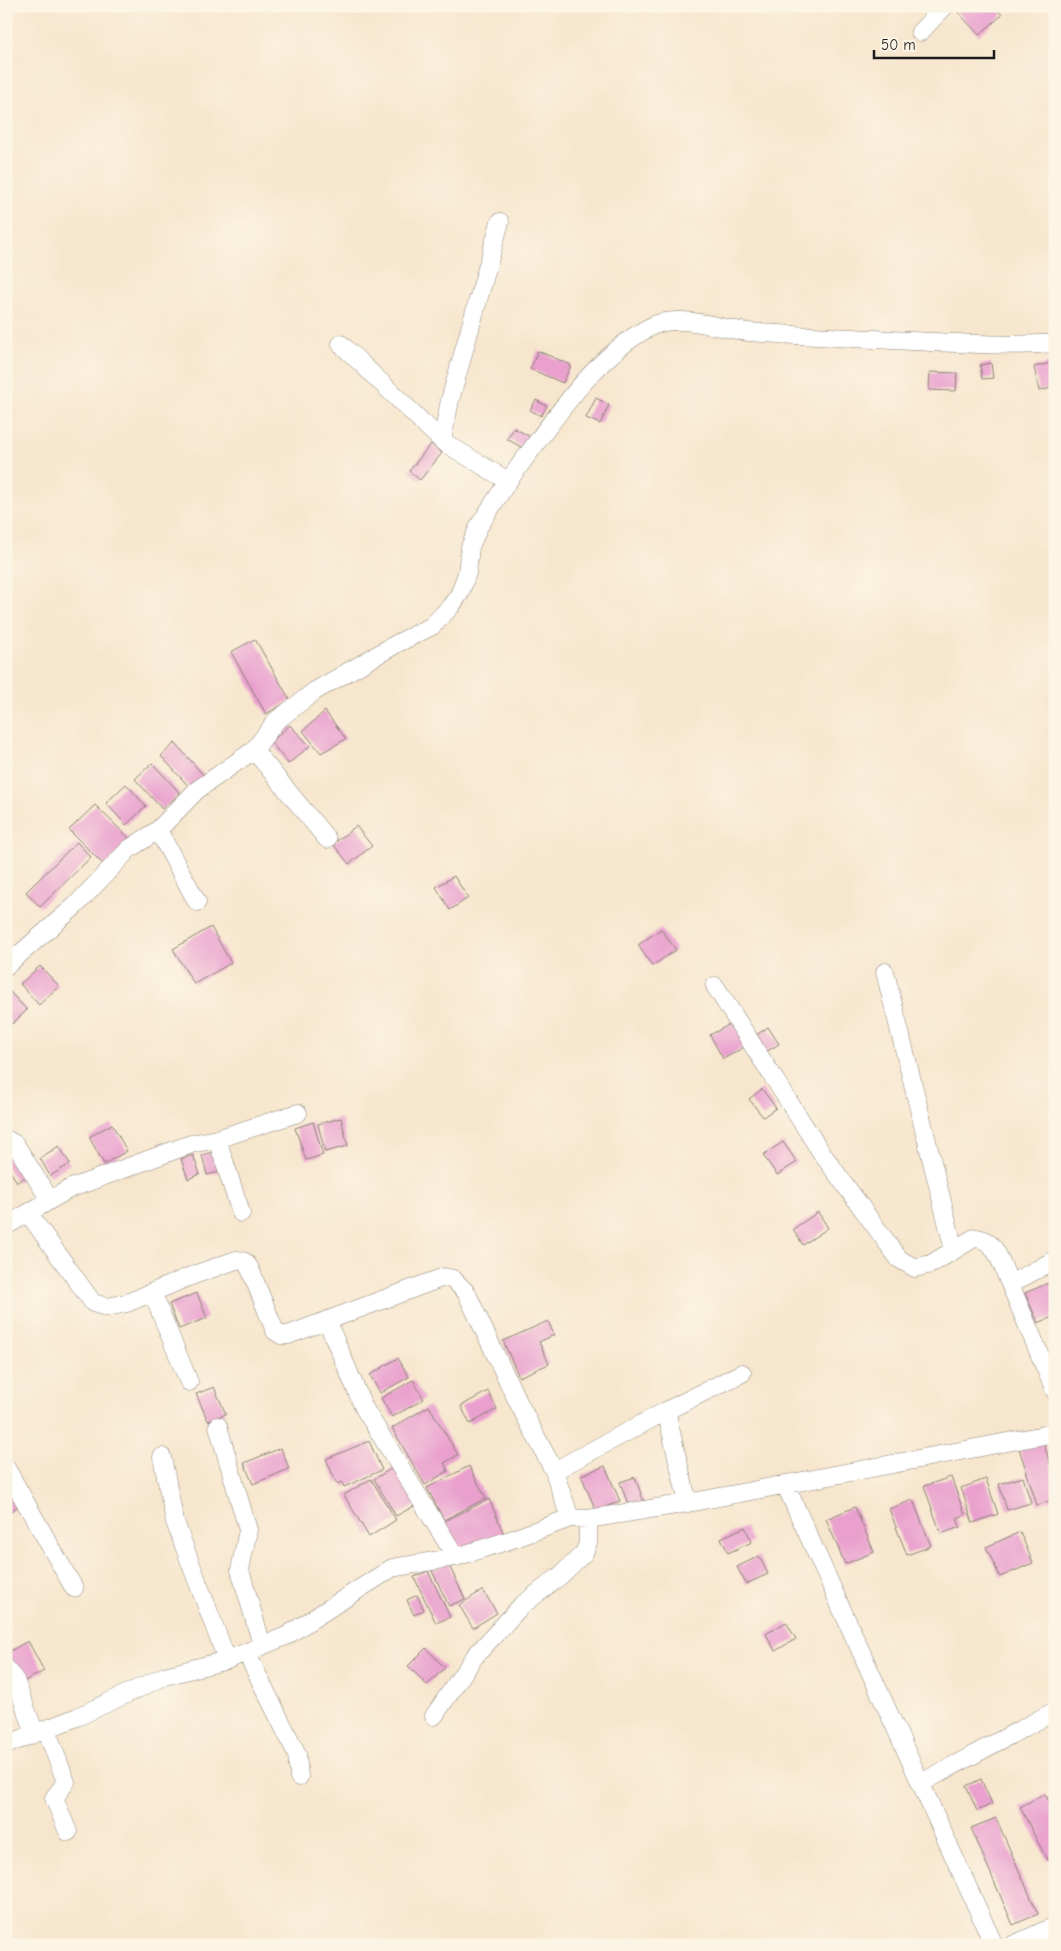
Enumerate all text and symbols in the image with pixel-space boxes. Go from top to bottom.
scale bar [874,28,994,60]
text: 50 m [881,36,916,54]

